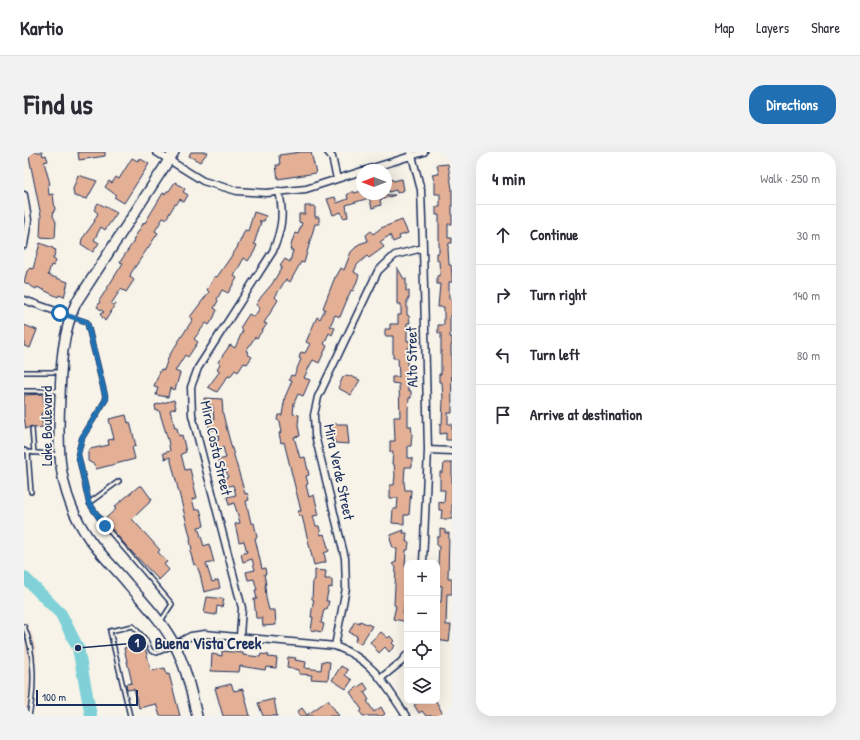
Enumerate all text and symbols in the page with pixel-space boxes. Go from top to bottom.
text: Kartio [20,15,63,41]
text: Map [714,18,734,37]
text: Layers [756,18,789,37]
text: Share [811,18,840,37]
text: Find us [24,85,93,123]
button: Directions [749,85,836,124]
north arrow [356,164,392,200]
text: 4 min [492,167,525,190]
text: Walk · 250 m [760,169,820,187]
icon: ahead [492,224,514,246]
text: Continue [530,224,578,245]
text: 30 m [797,226,820,244]
icon: right [492,284,514,306]
text: Turn right [530,284,586,305]
text: 140 m [793,286,820,304]
route start [51,304,69,322]
street label: Alto Street [400,326,423,388]
icon: left [492,344,514,366]
text: Turn left [530,344,580,365]
text: 80 m [797,346,820,364]
street label: Lake Boulevard [36,386,57,466]
street label: Mira Costa Street [195,398,238,498]
icon: arrive [492,404,514,426]
text: Arrive at destination [530,404,642,425]
street label: Mira Verde Street [319,422,360,523]
route end [96,517,114,535]
map controls [404,560,440,704]
button: + [404,560,440,596]
button: − [404,596,440,632]
callout: Buena Vista Creek [127,629,269,657]
text: Buena Vista Creek [155,632,262,654]
button: locate [404,632,440,668]
text: 1 [135,634,140,651]
button: layers [404,668,440,704]
scale bar [36,688,138,707]
text: 100 m [42,690,66,704]

